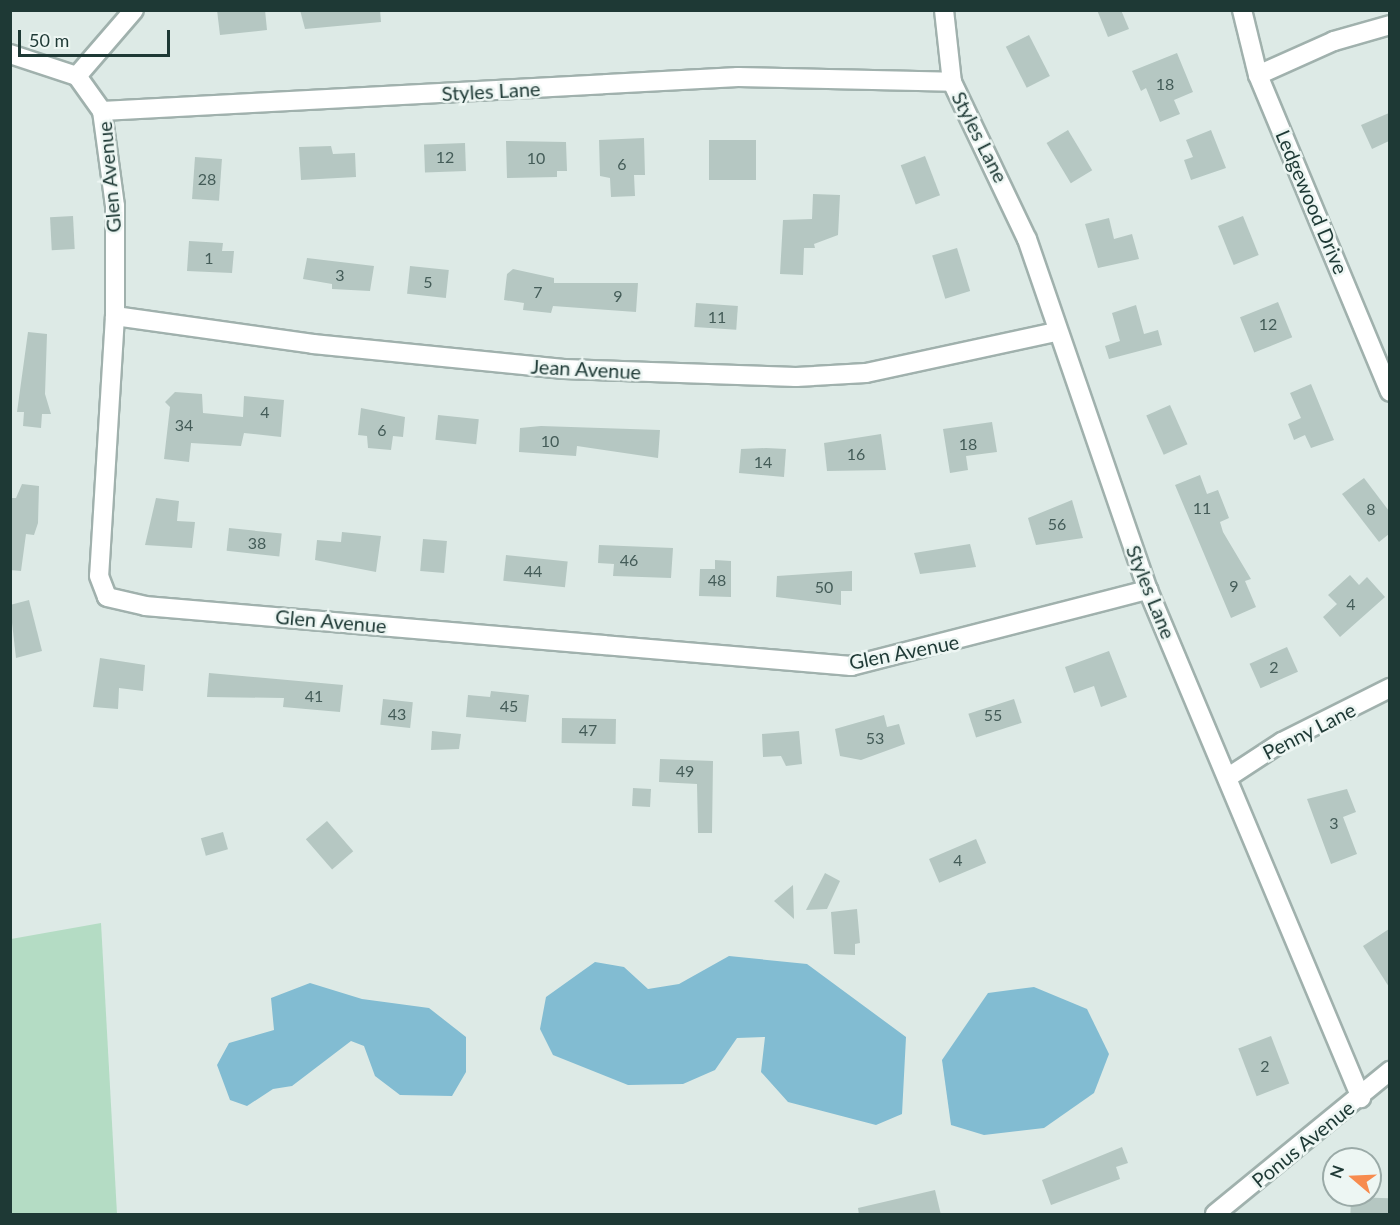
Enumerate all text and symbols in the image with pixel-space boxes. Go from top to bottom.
scale bar [21,18,172,56]
text: 50 m [29,29,69,51]
house number: 18 [1156,74,1174,94]
street label: Styles Lane [441,76,541,106]
street label: Styles Lane [947,88,1013,186]
street label: Glen Avenue [92,120,126,234]
street label: Ledgewood Drive [1271,126,1353,278]
house number: 12 [436,147,454,167]
house number: 10 [527,148,545,168]
house number: 6 [617,154,627,174]
house number: 28 [198,169,216,189]
house number: 1 [204,248,214,268]
house number: 3 [335,265,345,285]
house number: 5 [423,272,433,292]
house number: 7 [533,282,543,302]
house number: 9 [613,286,623,306]
house number: 11 [708,307,726,327]
house number: 12 [1259,314,1277,334]
street label: Jean Avenue [530,354,642,384]
house number: 4 [260,402,270,422]
house number: 34 [175,415,193,435]
house number: 6 [377,420,387,440]
house number: 10 [541,431,559,451]
house number: 18 [959,434,977,454]
house number: 16 [847,444,865,464]
house number: 14 [754,452,772,472]
house number: 11 [1193,498,1211,518]
house number: 8 [1366,499,1376,519]
house number: 56 [1048,514,1066,534]
house number: 38 [248,533,266,553]
street label: Styles Lane [1121,542,1181,642]
house number: 46 [620,550,638,570]
house number: 44 [524,561,542,581]
house number: 48 [708,570,726,590]
house number: 9 [1229,576,1239,596]
house number: 50 [815,577,833,597]
house number: 4 [1346,594,1356,614]
street label: Glen Avenue [274,604,388,638]
street label: Glen Avenue [847,630,961,674]
house number: 2 [1269,657,1279,677]
house number: 41 [305,686,323,706]
house number: 45 [500,696,518,716]
street label: Penny Lane [1258,697,1360,765]
house number: 43 [388,704,406,724]
house number: 55 [984,705,1002,725]
house number: 47 [579,720,597,740]
house number: 53 [866,728,884,748]
house number: 49 [676,761,694,781]
house number: 3 [1329,813,1339,833]
house number: 4 [953,850,963,870]
house number: 2 [1260,1056,1270,1076]
street label: Ponus Avenue [1247,1095,1359,1193]
north arrow [1322,1147,1382,1207]
text: N [1325,1163,1347,1181]

